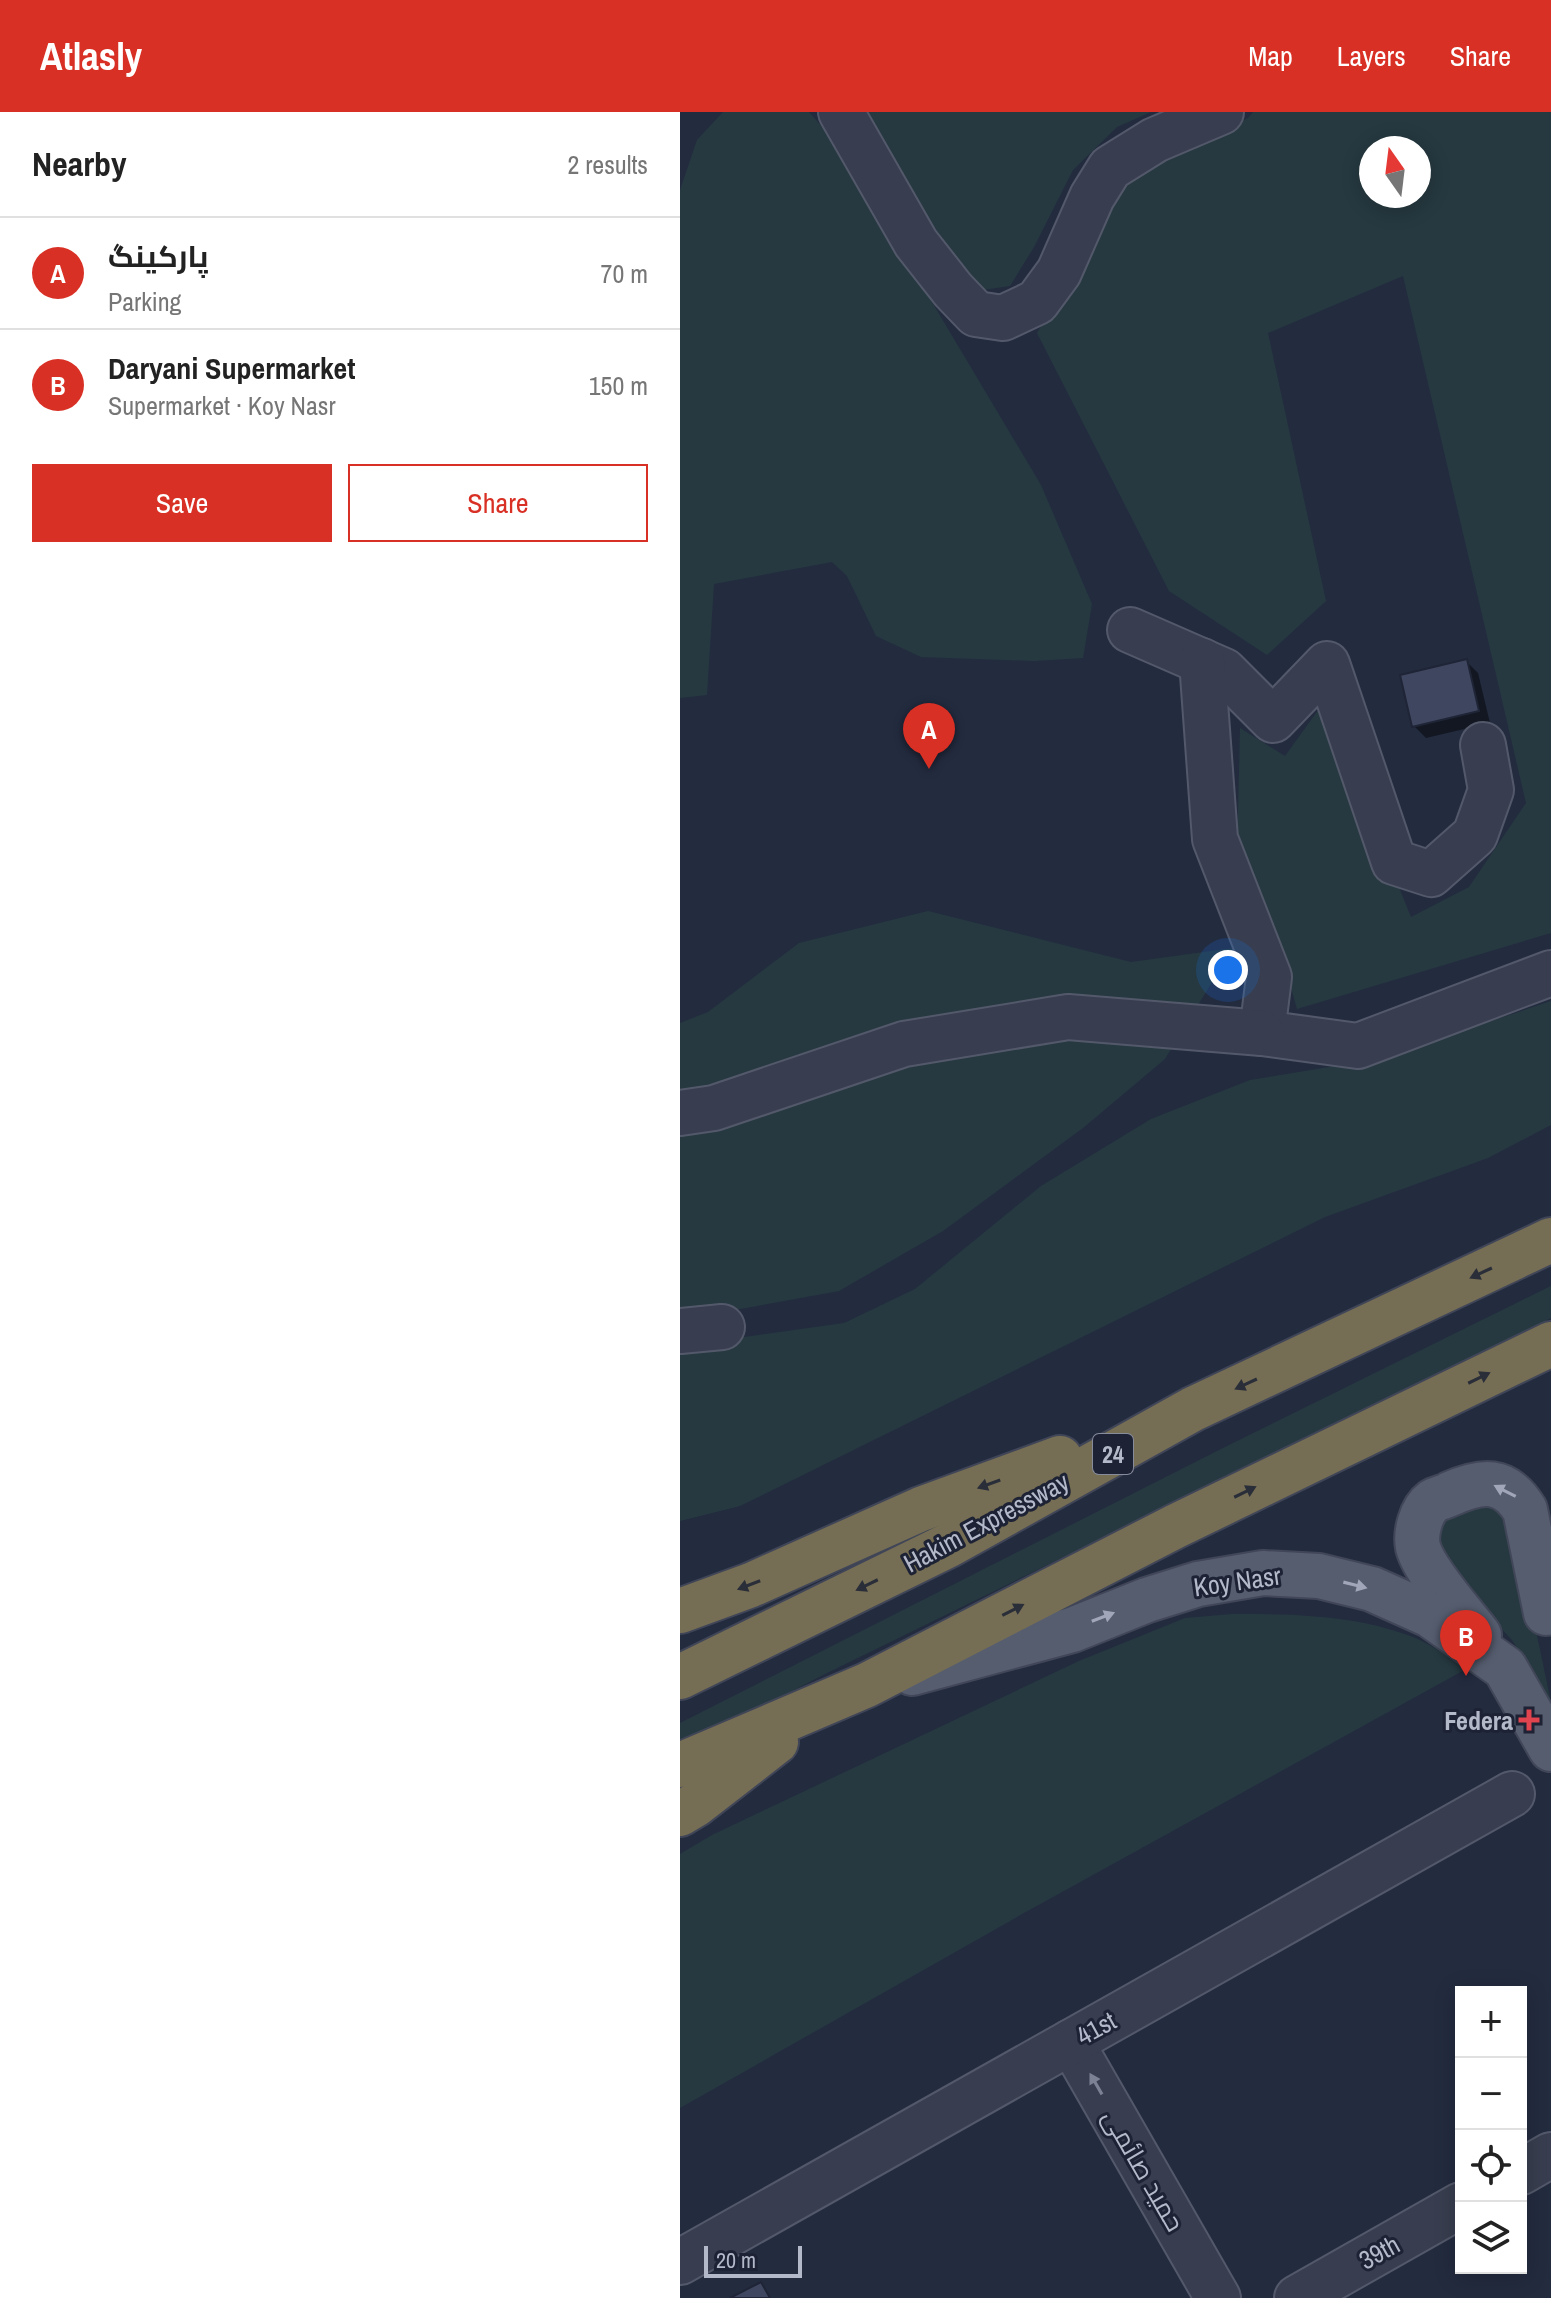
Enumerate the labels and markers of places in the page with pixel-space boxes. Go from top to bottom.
pin: A [903,703,955,769]
pin: B [1440,1610,1492,1676]
place label: Federa [1444,1703,1513,1738]
marker: Federa [1520,1711,1538,1729]

